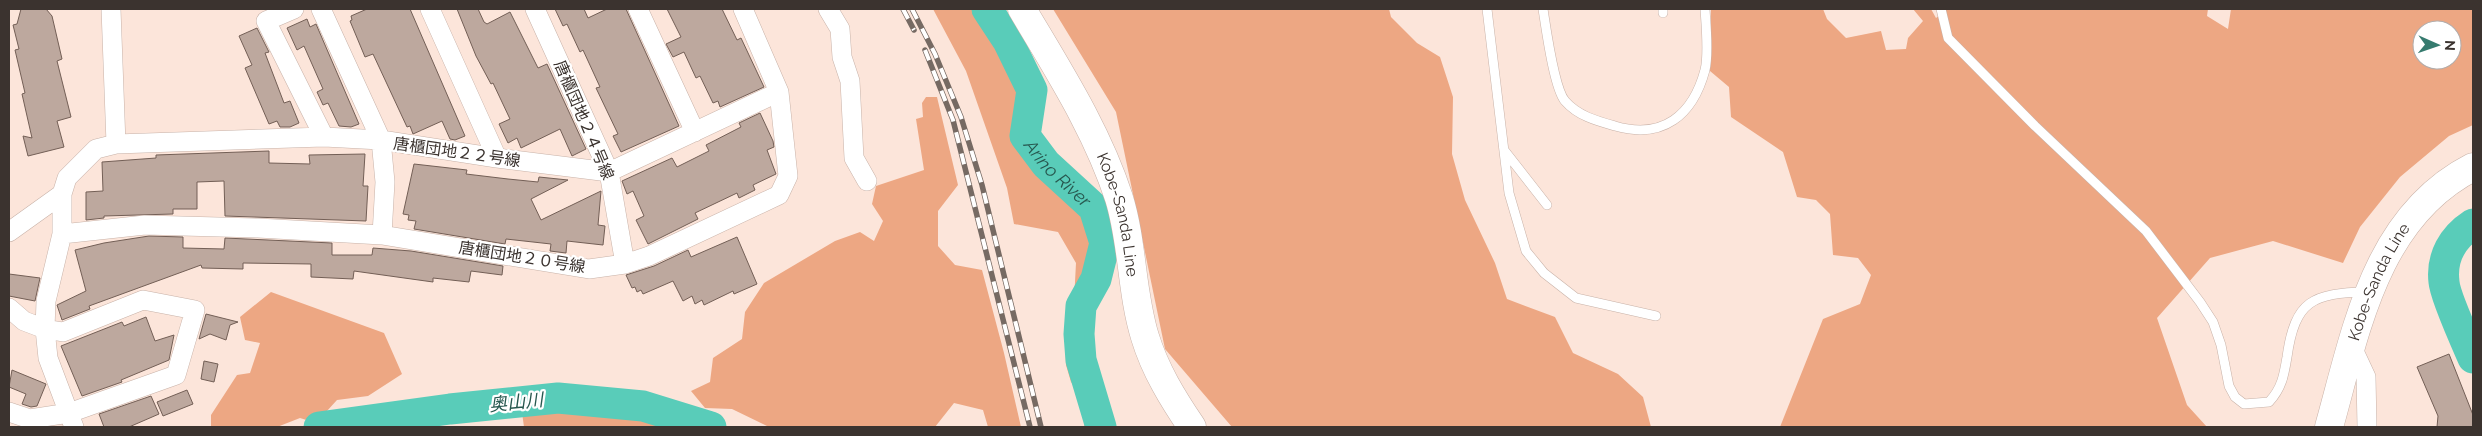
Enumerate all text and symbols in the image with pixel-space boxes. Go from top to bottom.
north arrow [2412,20,2462,70]
text: N [2442,40,2458,51]
street label: 唐櫃団地２４号線 [550,57,618,183]
street label: 唐櫃団地２２号線 [392,134,522,170]
water label: Arino River [1020,134,1096,211]
street label: Kobe-Sanda Line [1093,150,1143,278]
street label: Kobe-Sanda Line [2344,219,2413,343]
street label: 唐櫃団地２０号線 [457,238,587,276]
water label: 奥山川 [488,389,546,415]

